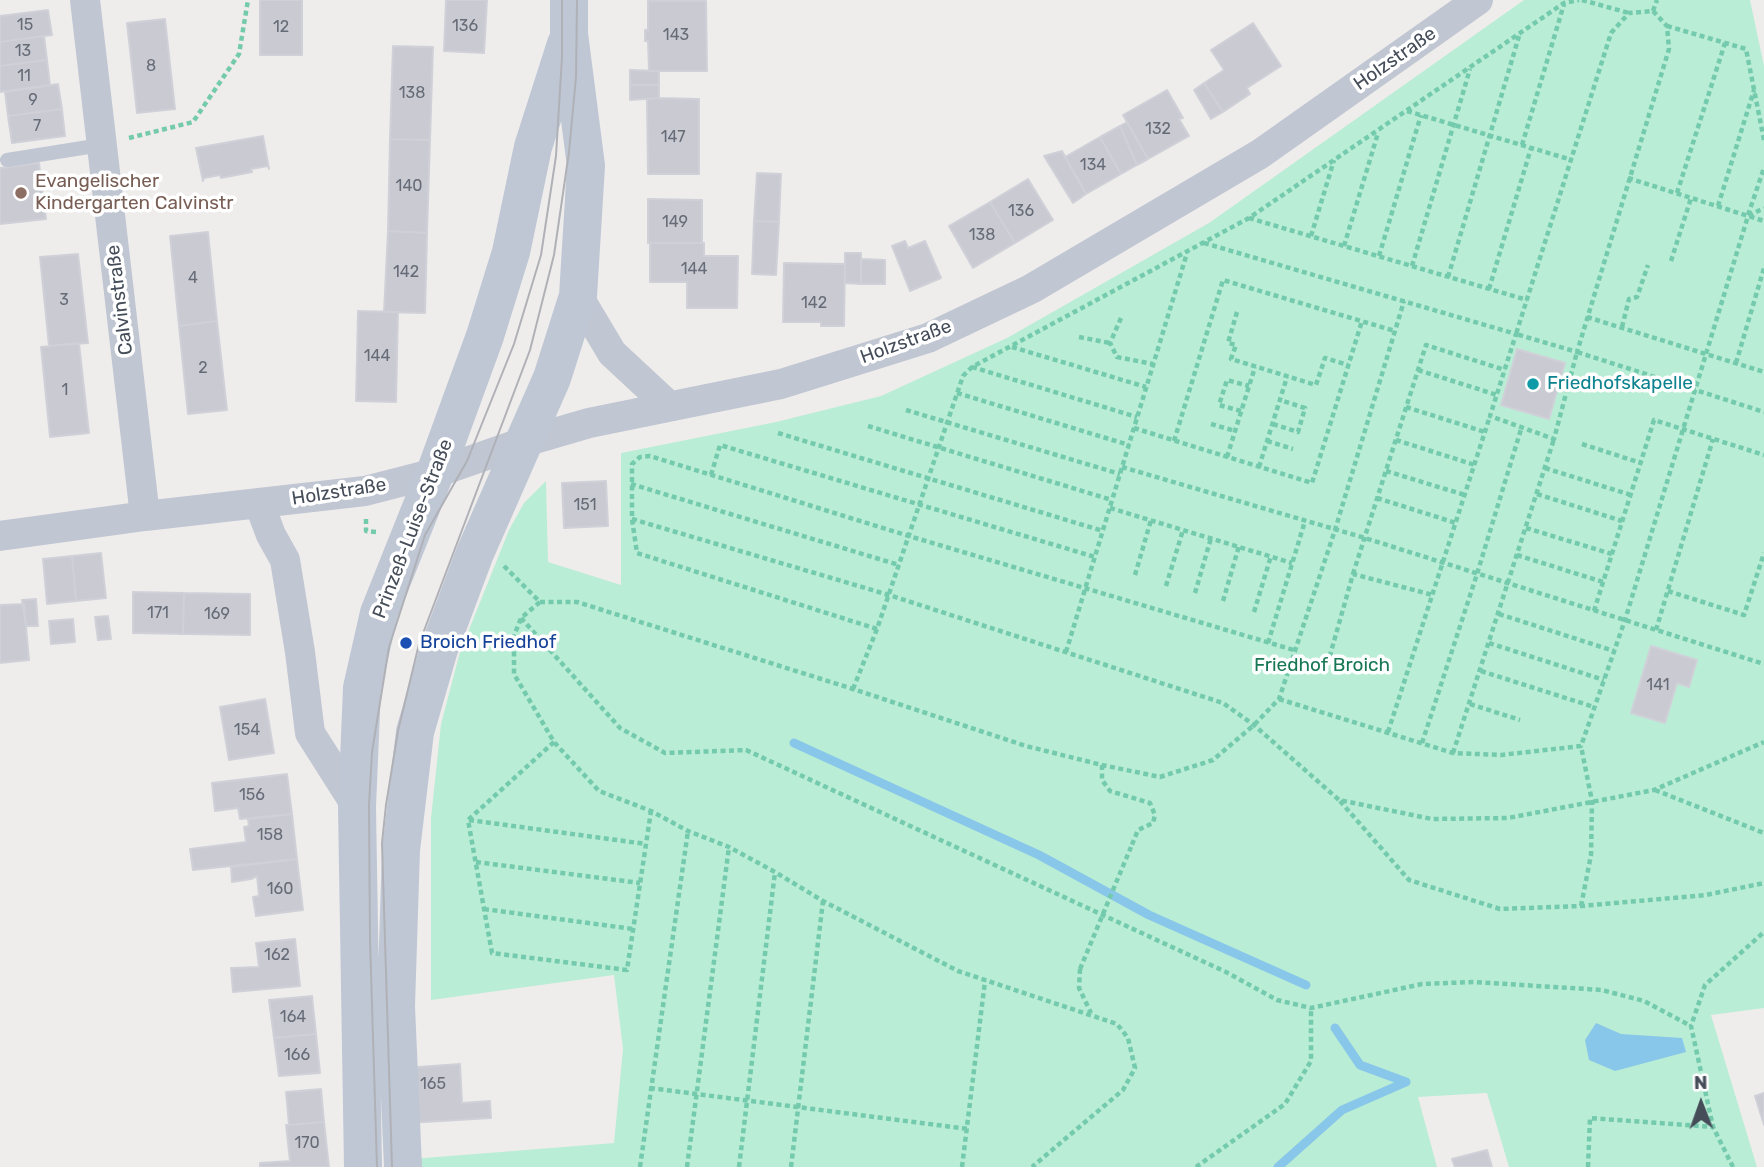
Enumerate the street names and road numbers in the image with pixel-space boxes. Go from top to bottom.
street label: Holzstraße [1349,22,1441,96]
street label: Calvinstraße [102,244,138,356]
street label: Holzstraße [857,315,955,369]
street label: Prinzeß-Luise-Straße [368,436,458,622]
street label: Holzstraße [290,473,388,511]

